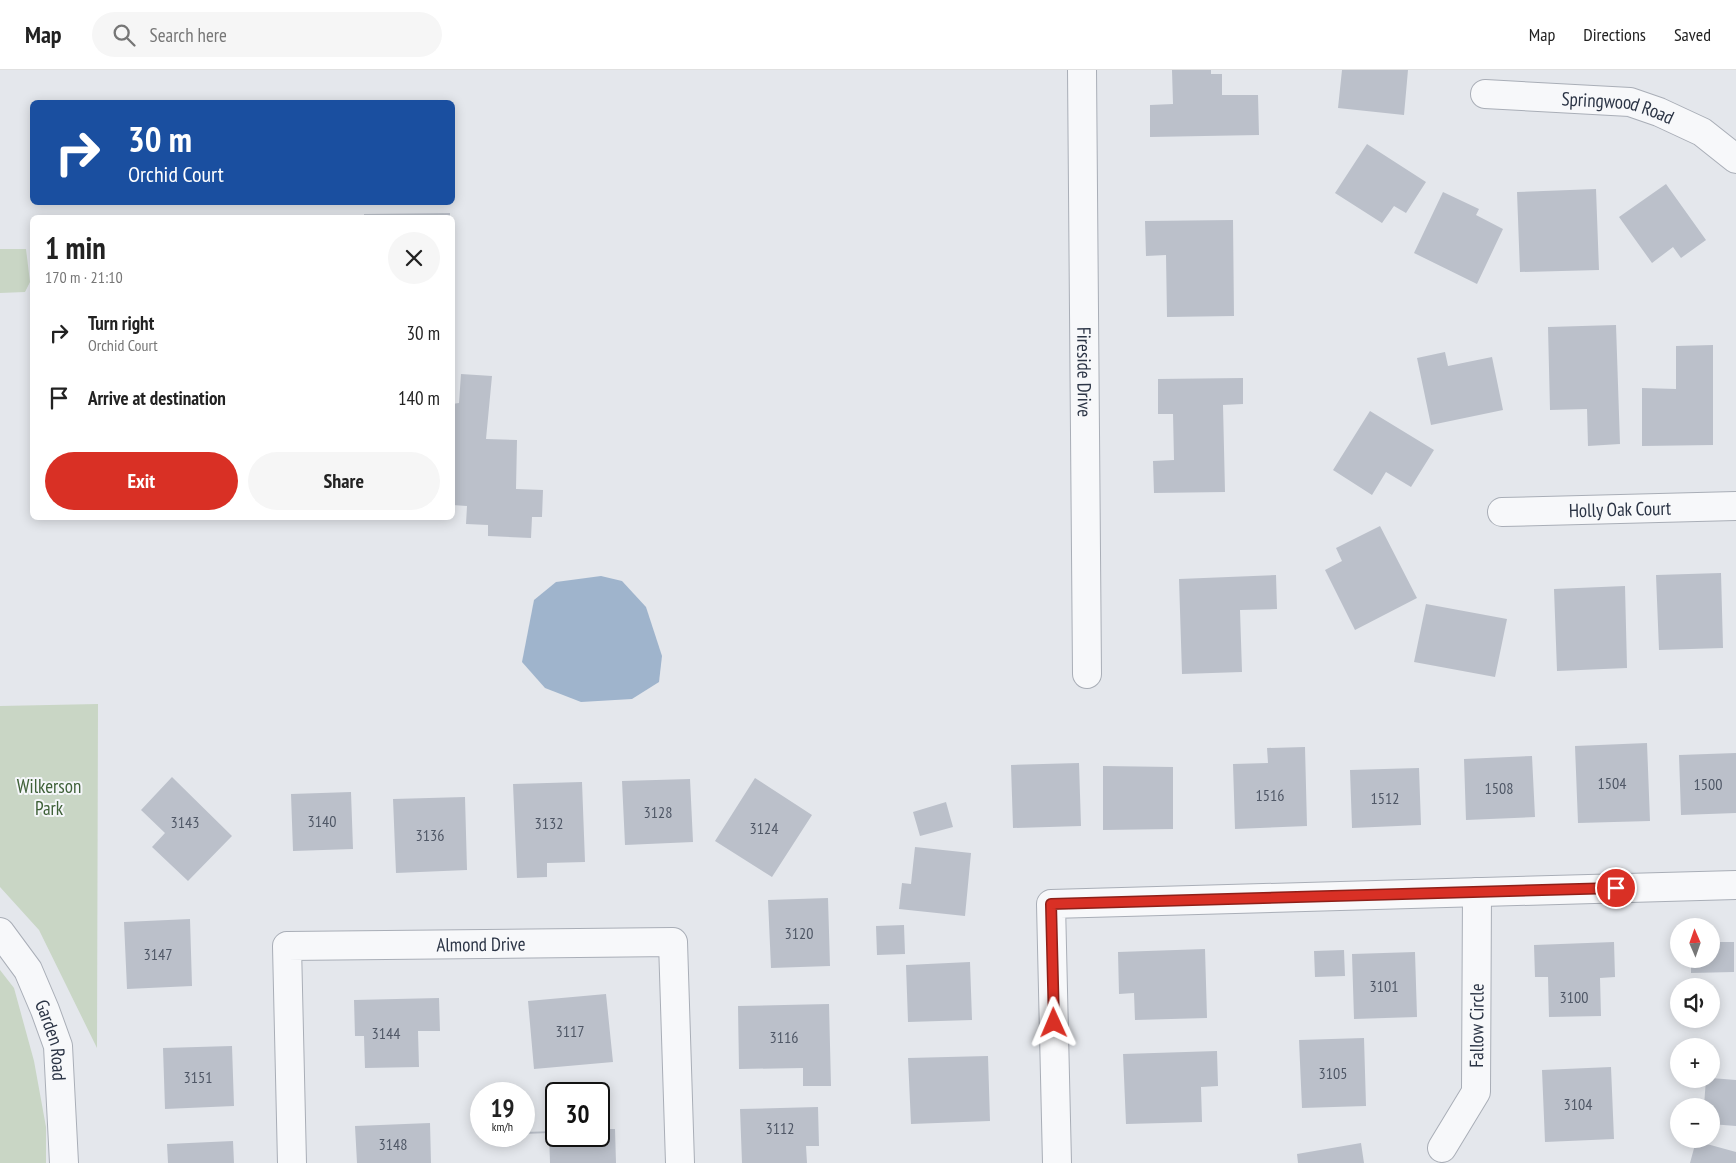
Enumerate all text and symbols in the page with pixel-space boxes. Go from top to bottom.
search box [92,12,442,57]
text: Map [25,19,62,50]
icon: search [110,21,138,49]
text: Search here [150,23,227,47]
text: Map [1529,23,1555,46]
text: Directions [1583,23,1646,46]
text: Saved [1674,23,1711,46]
street label: Springwood Road [1561,86,1678,129]
text: 30 m [128,116,192,162]
icon: right [45,120,110,185]
text: Orchid Court [128,160,224,188]
text: 1 min [45,228,106,267]
button: close [388,232,440,284]
text: 170 m · 21:10 [45,267,123,287]
text: Turn right [88,311,154,335]
icon: right [45,319,73,347]
text: 30 m [407,321,440,345]
street label: Fireside Drive [1072,327,1097,417]
text: Orchid Court [88,335,158,355]
icon: arrive [45,384,73,412]
text: Arrive at destination [88,386,226,410]
text: 140 m [398,386,440,410]
button: Exit [45,452,238,510]
button: Share [248,452,440,510]
street label: Holly Oak Court [1568,496,1672,522]
house number: 1504 [1598,773,1626,793]
park label: Wilkerson Park [17,774,81,820]
house number: 1500 [1694,774,1722,794]
house number: 1508 [1485,778,1513,798]
house number: 1516 [1256,785,1284,805]
house number: 1512 [1371,788,1399,808]
house number: 3128 [644,802,672,822]
house number: 3140 [308,811,336,831]
house number: 3143 [171,812,199,832]
house number: 3132 [535,813,563,833]
house number: 3124 [750,818,778,838]
house number: 3136 [416,825,444,845]
pin [1595,867,1637,909]
icon: arrive [1602,874,1630,902]
north arrow [1670,918,1720,968]
map controls [1670,918,1720,1148]
house number: 3120 [785,923,813,943]
street label: Almond Drive [436,932,526,956]
house number: 3147 [144,944,172,964]
house number: 3101 [1370,976,1398,996]
button: sound [1670,978,1720,1028]
street label: Fallow Circle [1464,983,1489,1068]
house number: 3100 [1560,987,1588,1007]
street label: Garden Road [30,996,72,1081]
position arrow [1027,996,1079,1048]
house number: 3117 [556,1021,584,1041]
house number: 3144 [372,1023,400,1043]
house number: 3116 [770,1027,798,1047]
button: + [1670,1038,1720,1088]
house number: 3105 [1319,1063,1347,1083]
house number: 3151 [184,1067,212,1087]
speed limit sign: 30 [545,1082,610,1147]
text: 19 [491,1092,514,1124]
house number: 3104 [1564,1094,1592,1114]
button: − [1670,1098,1720,1148]
house number: 3112 [766,1118,794,1138]
text: km/h [492,1119,513,1134]
house number: 3148 [379,1134,407,1154]

